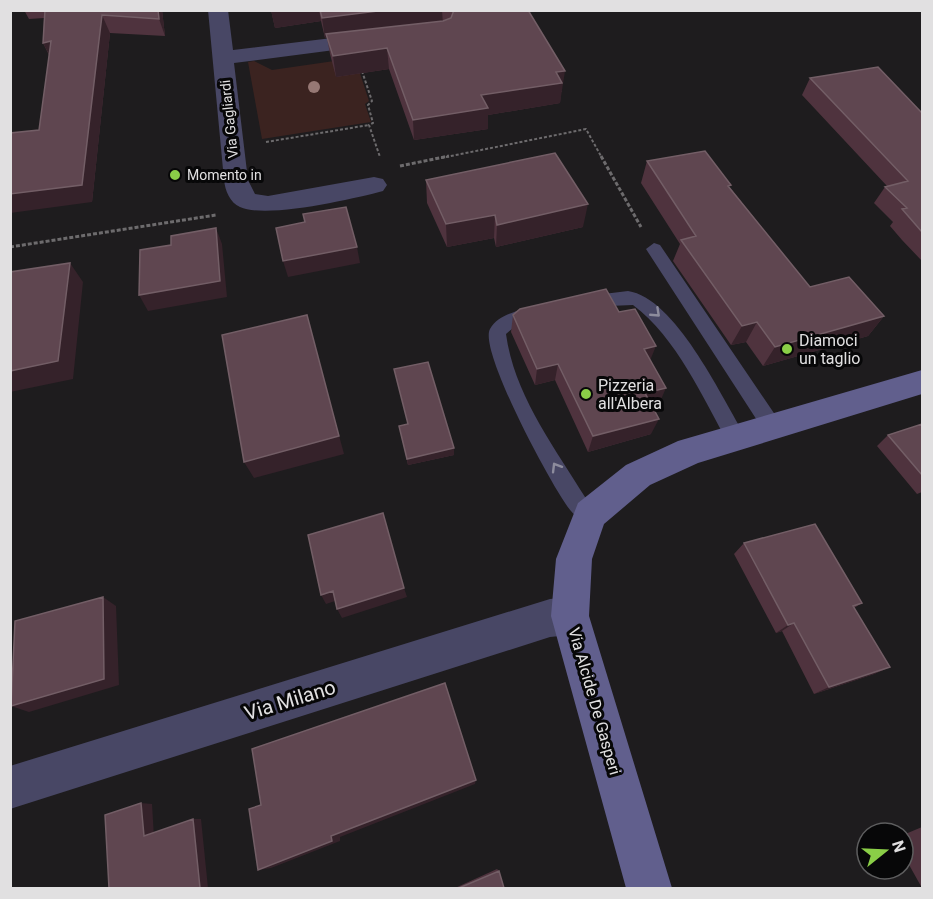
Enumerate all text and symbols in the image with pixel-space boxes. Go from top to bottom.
street label: Via Gagliardi [217,79,241,159]
place label: Momento in [187,167,262,183]
marker: Momento in [168,168,182,182]
one-way arrow [649,306,659,317]
place label: Diamoci un taglio [799,331,860,368]
marker: Diamoci un taglio [780,342,794,356]
place label: Pizzeria all'Albera [598,376,662,413]
marker: Pizzeria all'Albera [579,387,593,401]
one-way arrow [552,463,564,473]
street label: Via Alcide De Gasperi [564,625,625,777]
street label: Via Milano [242,675,338,725]
north arrow [855,821,915,881]
text: N [888,838,910,855]

